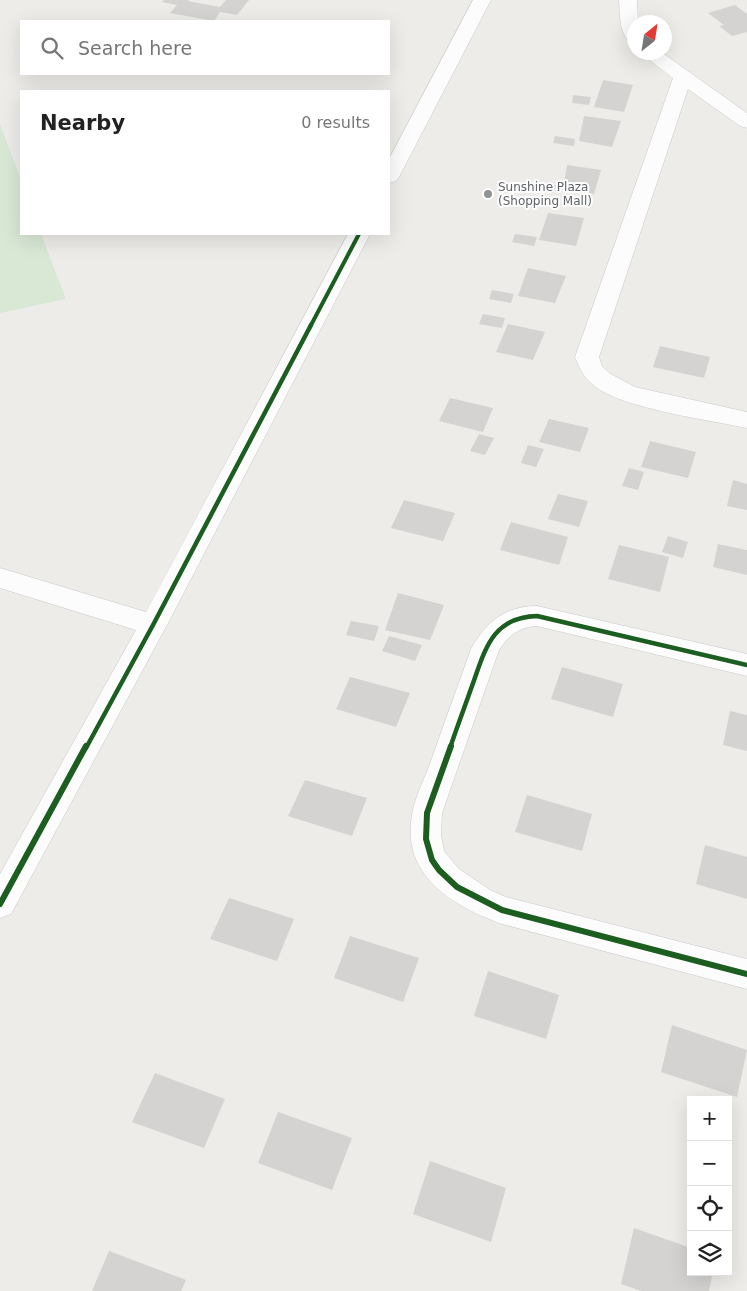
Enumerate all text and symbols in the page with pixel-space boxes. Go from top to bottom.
north arrow [627,15,672,60]
search box [20,20,390,75]
icon: search [38,34,66,62]
text: Search here [78,37,192,59]
text: Nearby [40,111,125,135]
text: 0 results [301,113,370,132]
place label: Sunshine Plaza (Shopping Mall) [498,180,592,208]
marker: Sunshine Plaza (Shopping Mall) [482,188,494,200]
map controls [687,1096,732,1276]
button: + [687,1096,732,1141]
button: − [687,1141,732,1186]
button: locate [687,1186,732,1231]
button: layers [687,1231,732,1276]

